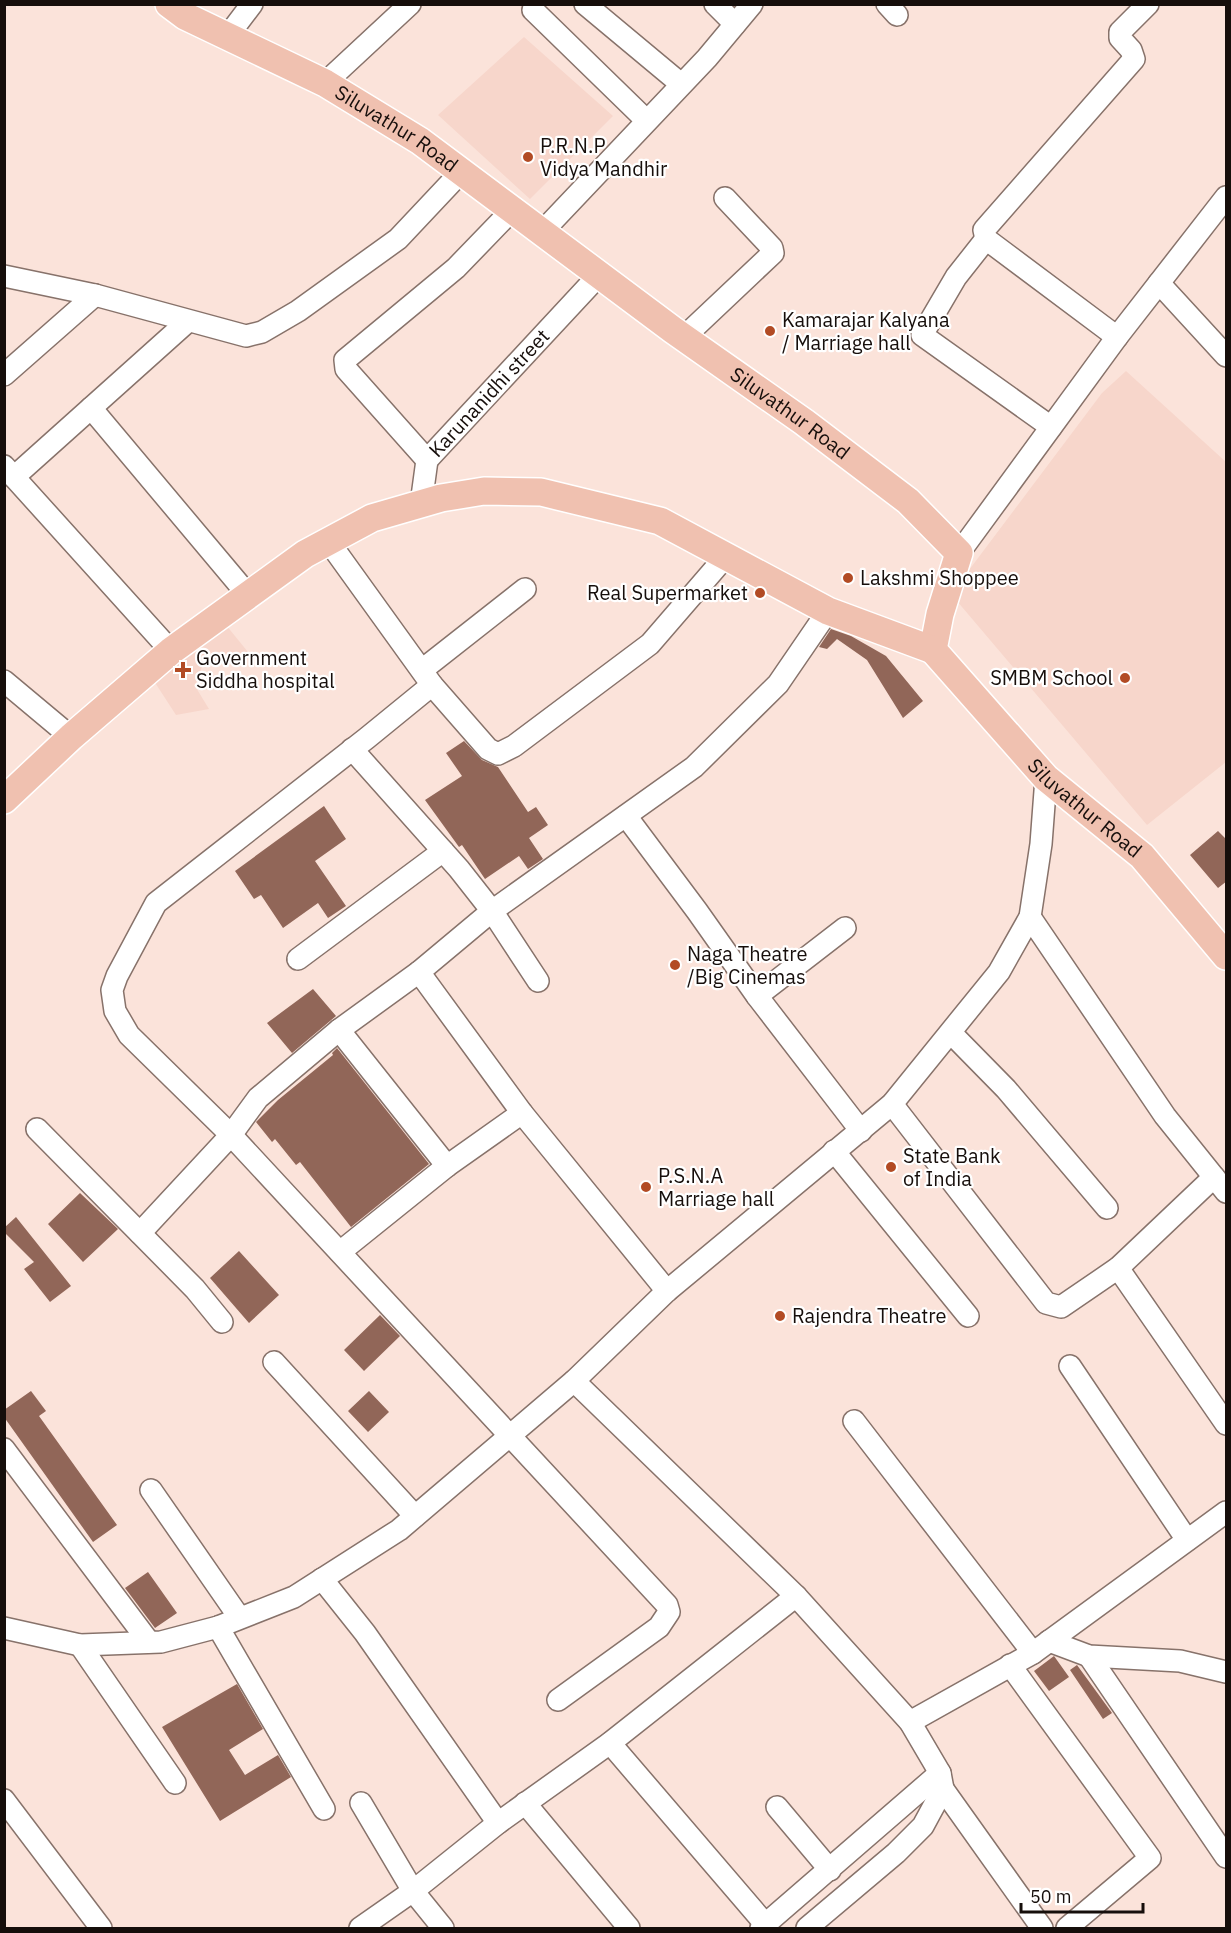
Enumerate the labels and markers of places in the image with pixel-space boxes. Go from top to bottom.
place label: P.R.N.P Vidya Mandhir [540,132,667,182]
marker: P.R.N.P Vidya Mandhir [521,150,535,164]
place label: Kamarajar Kalyana / Marriage hall [782,306,950,356]
marker: Kamarajar Kalyana / Marriage hall [763,324,777,338]
place label: Lakshmi Shoppee [860,564,1019,591]
marker: Lakshmi Shoppee [841,571,855,585]
place label: Real Supermarket [587,579,748,606]
marker: Real Supermarket [753,586,767,600]
place label: Government Siddha hospital [196,644,335,694]
marker: Government Siddha hospital [174,661,192,679]
place label: SMBM School [990,664,1113,691]
marker: SMBM School [1118,671,1132,685]
place label: Naga Theatre /Big Cinemas [687,940,807,990]
marker: Naga Theatre /Big Cinemas [668,958,682,972]
place label: State Bank of India [903,1142,1001,1192]
marker: State Bank of India [884,1160,898,1174]
place label: P.S.N.A Marriage hall [658,1162,774,1212]
marker: P.S.N.A Marriage hall [639,1180,653,1194]
place label: Rajendra Theatre [792,1302,947,1329]
marker: Rajendra Theatre [773,1309,787,1323]

